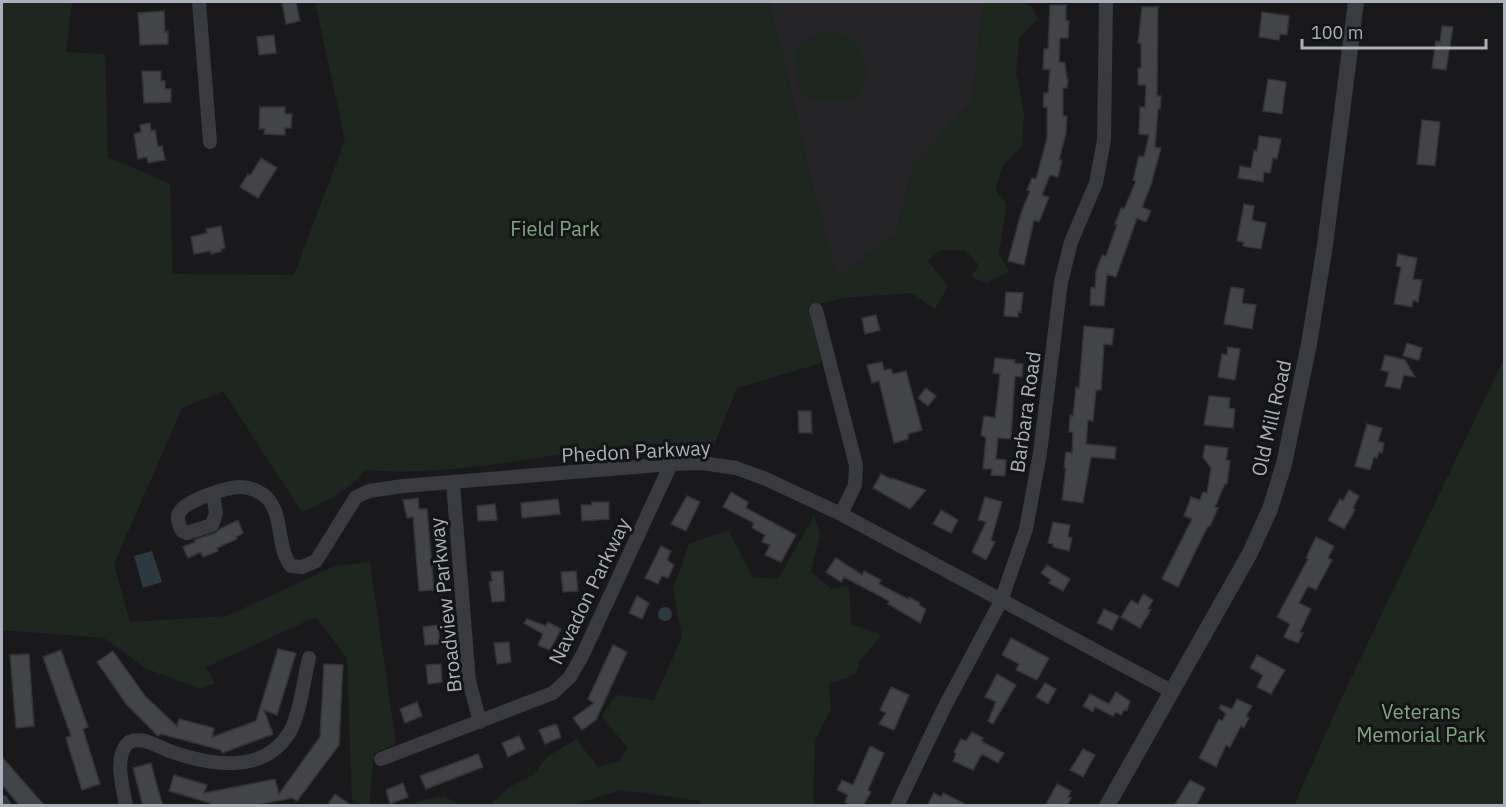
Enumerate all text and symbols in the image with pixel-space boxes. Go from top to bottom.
scale bar [1302,12,1486,50]
text: 100 m [1311,21,1363,44]
park label: Field Park [510,215,600,242]
street label: Barbara Road [1003,350,1047,474]
street label: Old Mill Road [1245,357,1297,479]
street label: Phedon Parkway [561,434,711,468]
street label: Navadon Parkway [542,513,636,669]
street label: Broadview Parkway [422,516,468,694]
park label: Veterans Memorial Park [1356,698,1486,748]

